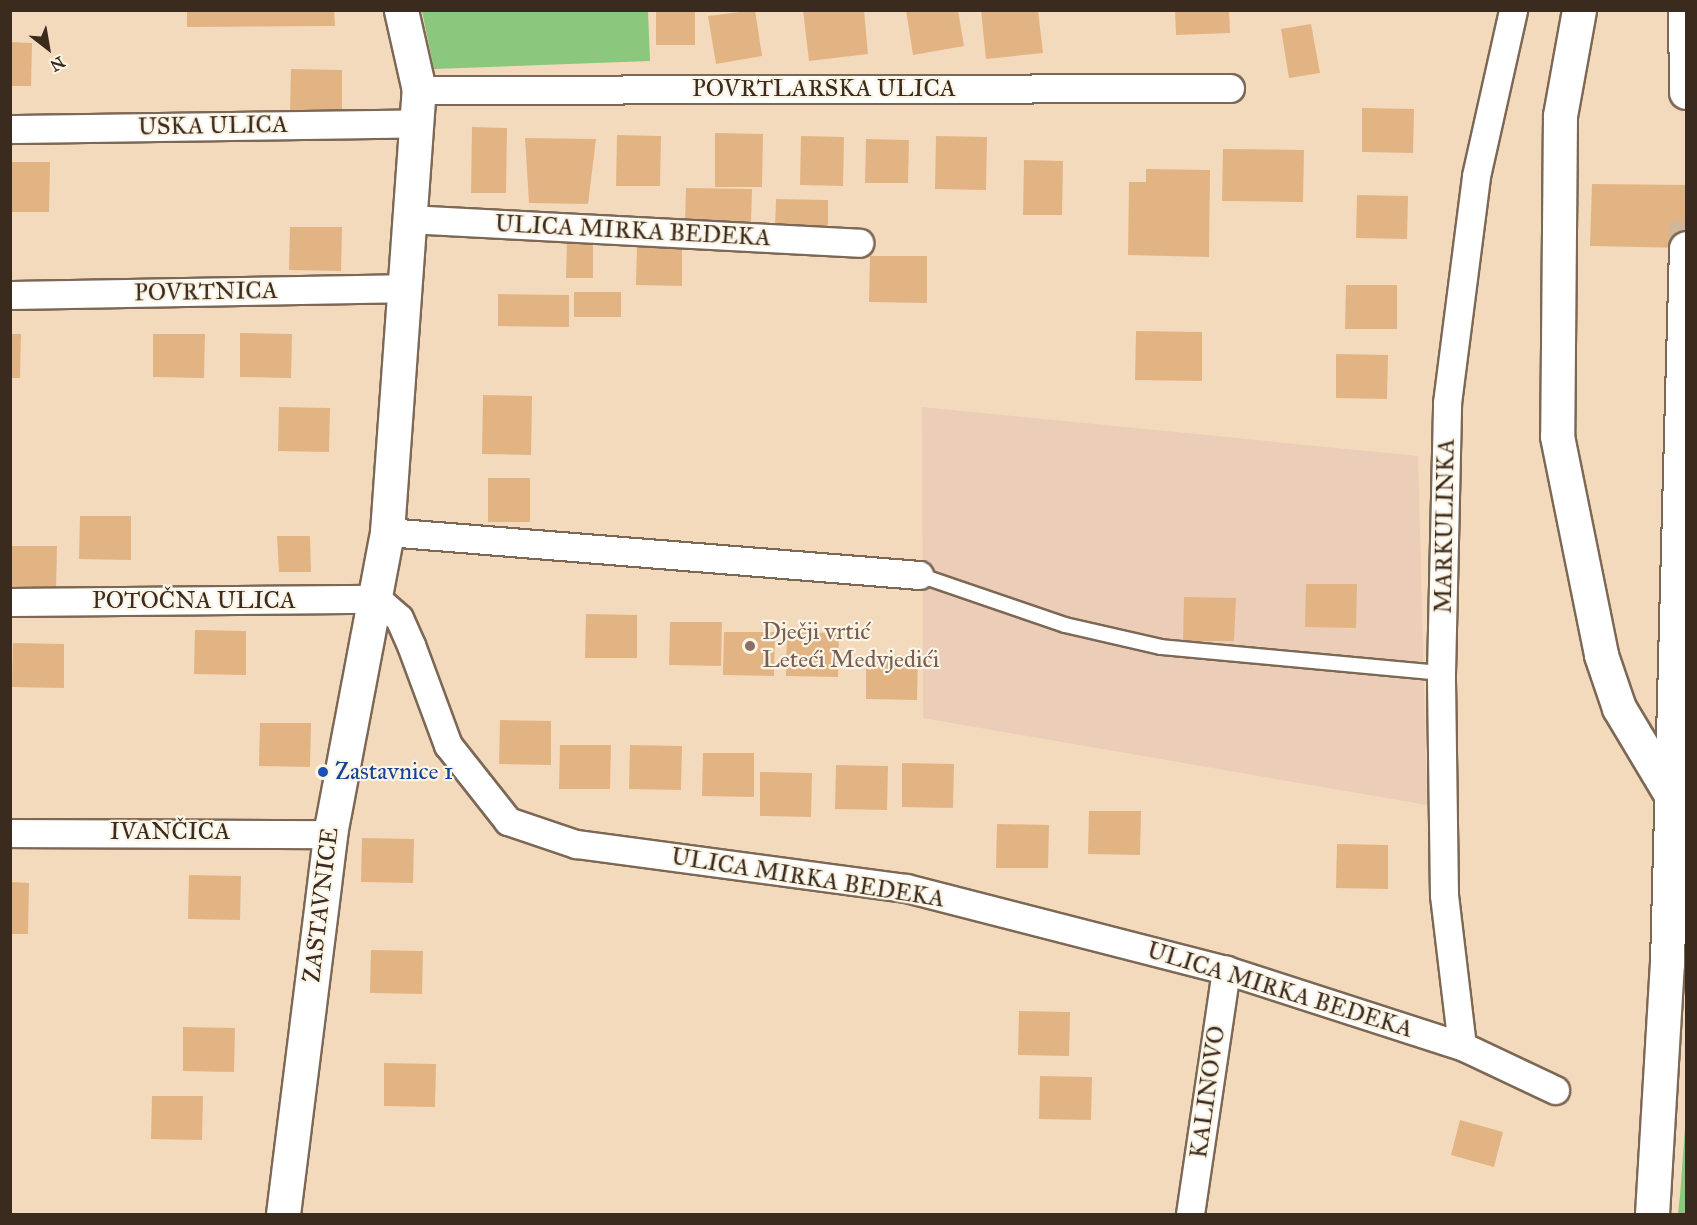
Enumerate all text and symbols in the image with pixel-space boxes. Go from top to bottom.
north arrow [18,18,78,78]
text: N [47,52,68,75]
street label: POVRTLARSKA ULICA [692,75,956,103]
street label: USKA ULICA [138,110,288,142]
street label: ULICA MIRKA BEDEKA [494,209,772,253]
street label: POVRTNICA [134,276,278,308]
street label: MARKULINKA [1429,438,1461,614]
street label: POTOČNA ULICA [92,587,296,615]
place label: Dječji vrtić Leteći Medvjedići [762,618,939,674]
marker: Dječji vrtić Leteći Medvjedići [743,639,757,653]
place label: Zastavnice 1 [335,758,453,786]
marker: Zastavnice 1 [316,765,330,779]
street label: IVANČICA [110,818,230,846]
street label: ZASTAVNICE [297,826,345,984]
street label: ULICA MIRKA BEDEKA [669,842,947,914]
street label: ULICA MIRKA BEDEKA [1144,936,1416,1044]
street label: KALINOVO [1184,1024,1232,1160]

